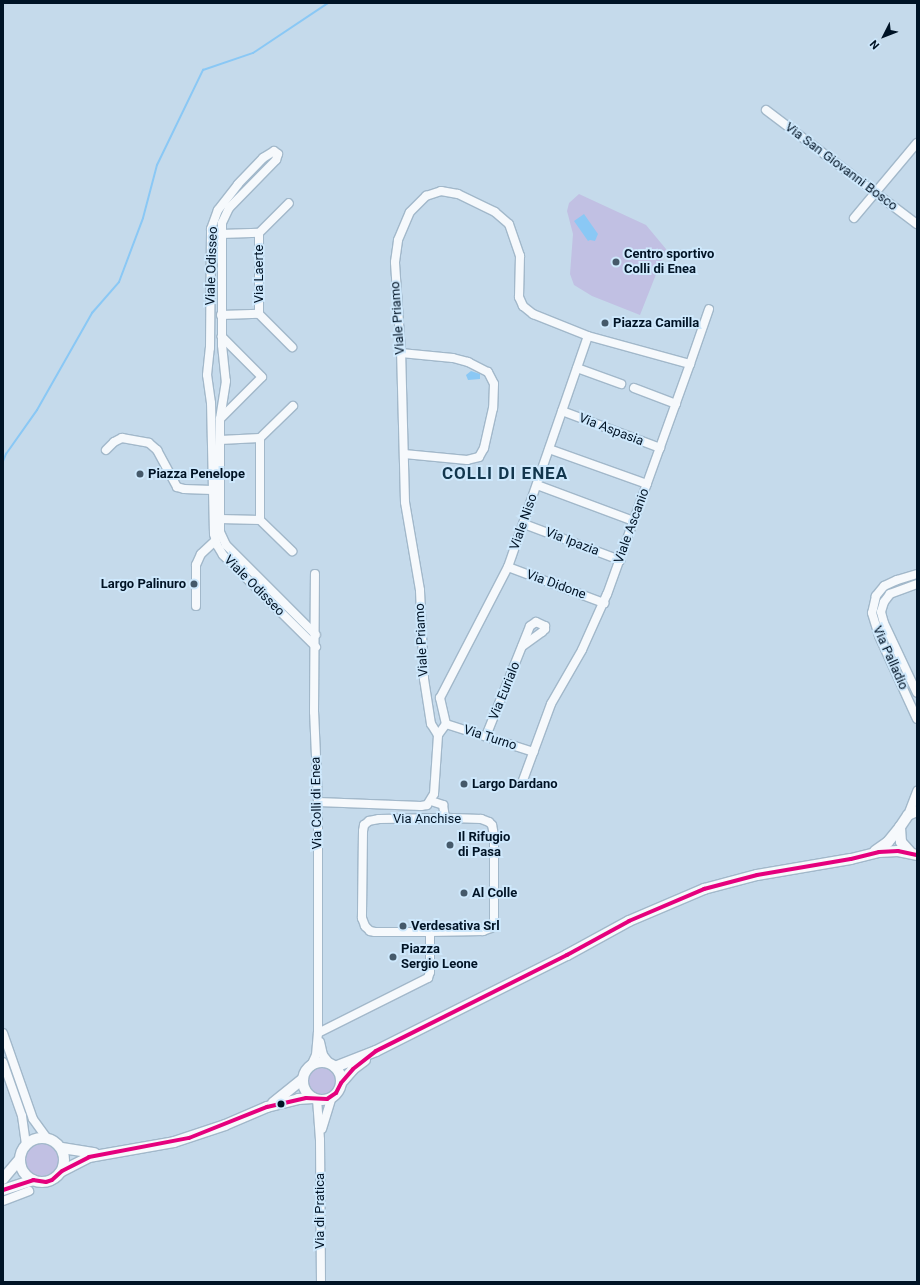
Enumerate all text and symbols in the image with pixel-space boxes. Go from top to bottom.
north arrow [864,16,904,56]
text: N [867,37,882,52]
street label: Via San Giovanni Bosco [782,120,900,214]
street label: Viale Odisseo [203,226,221,306]
street label: Via Laerte [251,245,267,303]
place label: Centro sportivo Colli di Enea [624,247,714,278]
marker: Centro sportivo Colli di Enea [611,257,621,267]
street label: Viale Priamo [388,281,408,355]
place label: Piazza Camilla [613,315,699,331]
marker: Piazza Camilla [600,318,610,328]
street label: Via Aspasia [576,410,646,450]
district label: COLLI DI ENEA [442,464,568,484]
place label: Piazza Penelope [148,466,245,482]
marker: Piazza Penelope [135,469,145,479]
street label: Viale Ascanio [611,486,653,566]
street label: Viale Niso [507,492,541,552]
street label: Via Ipazia [543,525,601,559]
street label: Viale Odisseo [221,553,287,619]
street label: Via Didone [524,567,588,603]
place label: Largo Palinuro [101,576,186,592]
marker: Largo Palinuro [189,579,199,589]
street label: Viale Priamo [412,603,432,677]
street label: Via Palladio [869,624,911,692]
street label: Via Eurialo [486,660,524,722]
street label: Via Turno [461,722,519,754]
street label: Via Colli di Enea [308,757,326,849]
place label: Largo Dardano [472,776,558,792]
marker: Largo Dardano [459,779,469,789]
street label: Via Anchise [393,811,461,827]
place label: Il Rifugio di Pasa [458,830,510,861]
marker: Il Rifugio di Pasa [445,840,455,850]
place label: Al Colle [472,885,517,901]
marker: Al Colle [459,888,469,898]
place label: Verdesativa Srl [411,918,500,934]
marker: Verdesativa Srl [398,921,408,931]
place label: Piazza Sergio Leone [401,942,478,973]
marker: Piazza Sergio Leone [388,952,398,962]
unlabelled marker [276,1099,286,1109]
street label: Via di Pratica [312,1173,328,1249]

